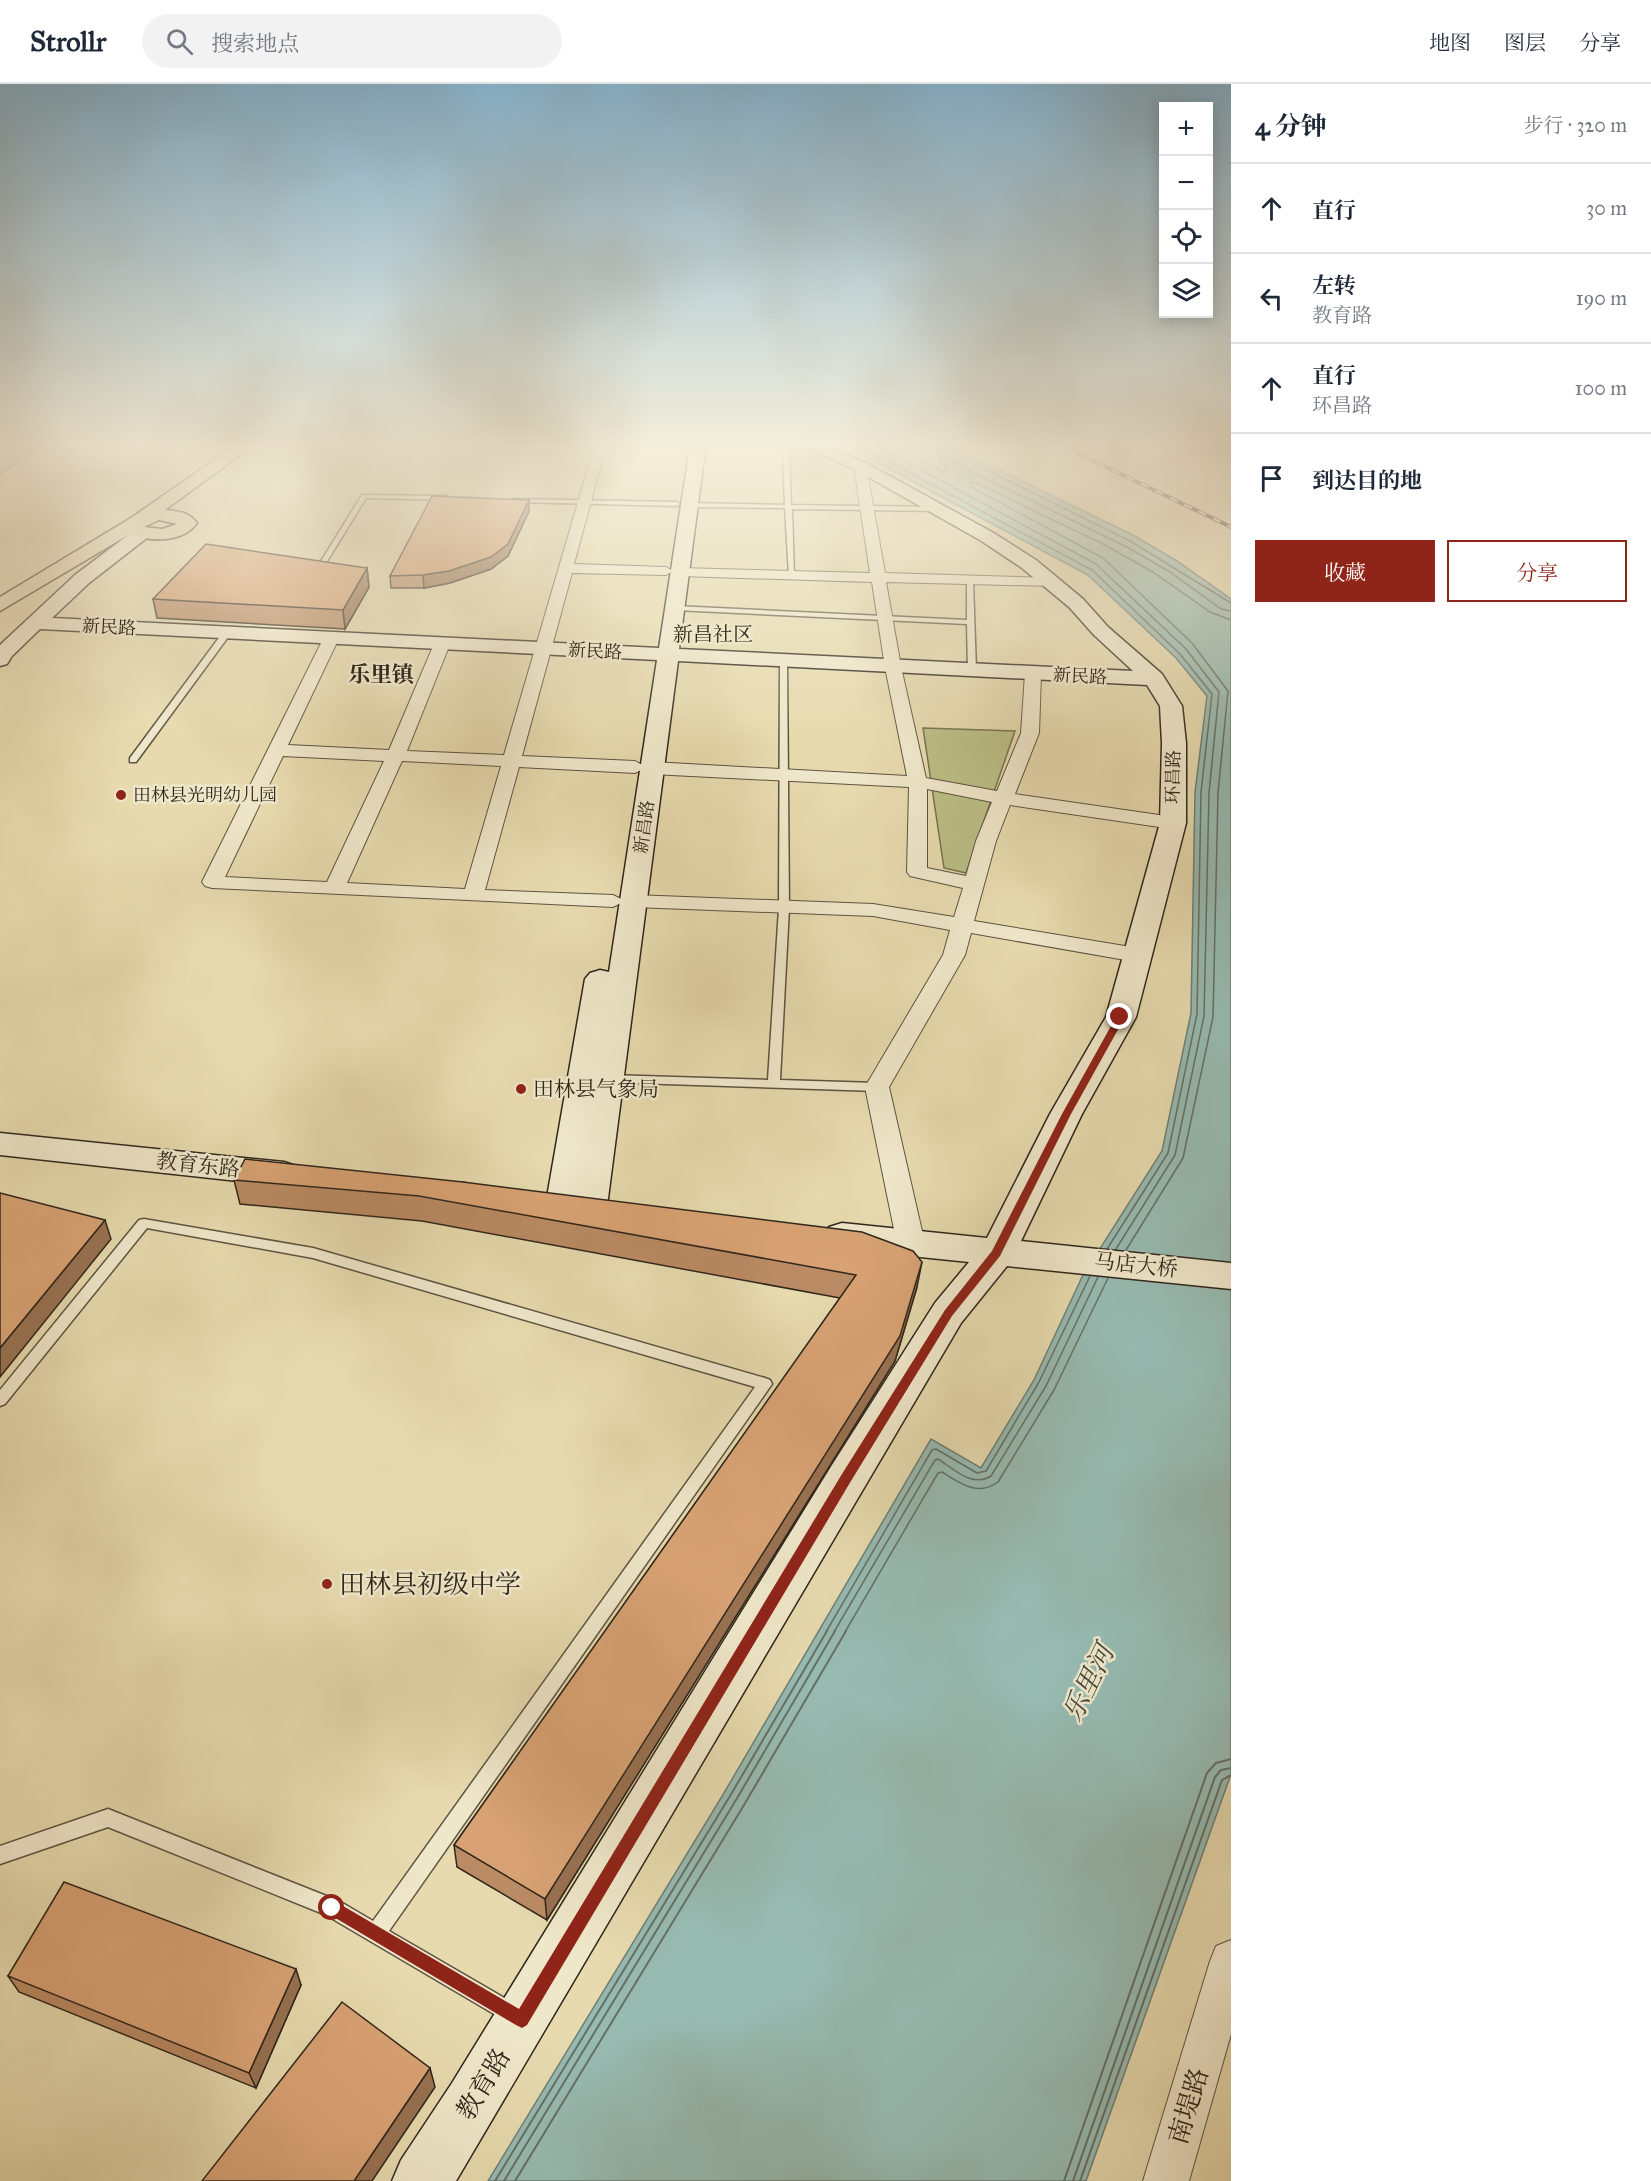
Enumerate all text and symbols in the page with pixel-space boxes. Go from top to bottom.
search box [142,14,562,68]
text: Strollr [30,24,106,59]
icon: search [163,25,196,58]
text: 搜索地点 [211,30,299,57]
text: 地图 [1429,30,1471,56]
text: 图层 [1504,30,1546,56]
text: 分享 [1579,30,1621,56]
map controls [1159,102,1213,318]
button: + [1159,102,1213,156]
text: 4 分钟 [1255,110,1327,142]
text: 步行 · 320 m [1523,113,1627,137]
button: − [1159,156,1213,210]
icon: ahead [1255,192,1288,225]
text: 30 m [1586,196,1627,220]
text: 直行 [1312,197,1356,224]
button: locate [1159,210,1213,264]
button: layers [1159,264,1213,318]
text: 左转 [1312,272,1356,299]
icon: left [1255,282,1288,315]
text: 190 m [1576,286,1627,310]
text: 教育路 [1312,303,1372,327]
text: 直行 [1312,362,1356,389]
icon: ahead [1255,372,1288,405]
text: 100 m [1575,376,1627,400]
text: 环昌路 [1312,393,1372,417]
icon: arrive [1255,462,1288,495]
text: 到达目的地 [1312,467,1422,494]
button: 收藏 [1255,540,1435,602]
button: 分享 [1447,540,1627,602]
street label: 新民路 [81,615,137,639]
district label: 新昌社区 [673,622,753,646]
street label: 新民路 [567,639,623,663]
district label: 乐里镇 [348,661,414,688]
street label: 新民路 [1052,664,1108,688]
street label: 环昌路 [1162,750,1184,804]
place label: 田林县光明幼儿园 [133,784,277,806]
marker: 田林县光明幼儿园 [114,788,128,802]
street label: 新昌路 [629,799,659,855]
route end [1106,1003,1132,1029]
place label: 田林县气象局 [533,1076,659,1102]
marker: 田林县气象局 [514,1082,528,1096]
street label: 教育东路 [155,1148,241,1182]
street label: 马店大桥 [1093,1248,1179,1282]
place label: 田林县初级中学 [339,1568,521,1600]
marker: 田林县初级中学 [320,1577,334,1591]
water label: 乐里河 [1055,1635,1123,1727]
route start [318,1894,344,1920]
street label: 教育路 [449,2042,517,2126]
street label: 南堤路 [1161,2064,1215,2148]

